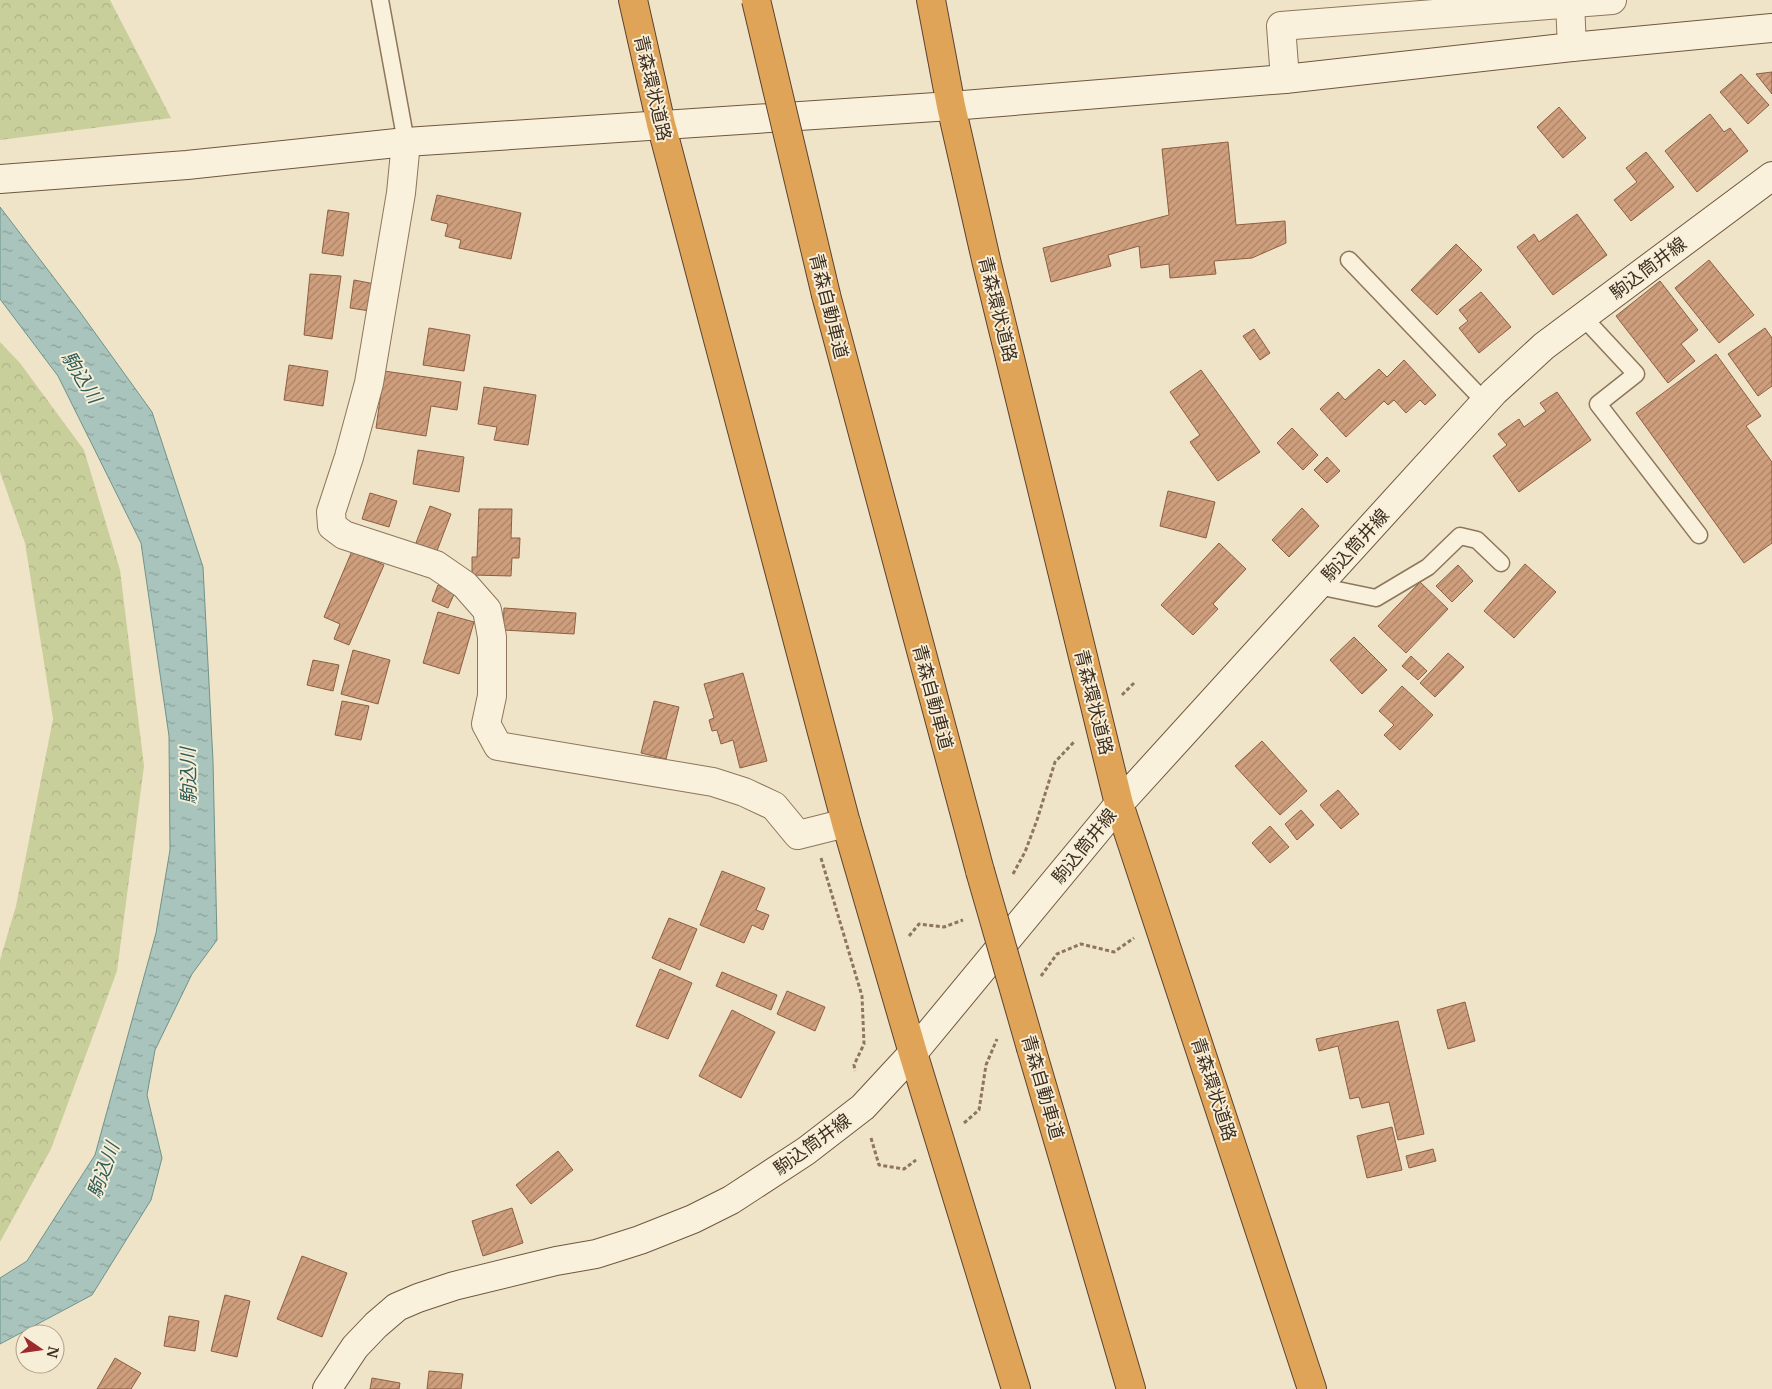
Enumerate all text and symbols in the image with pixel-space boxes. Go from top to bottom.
street label: 青森環状道路 [630,33,676,143]
street label: 駒込筒井線 [1605,232,1691,304]
street label: 青森自動車道 [805,251,853,361]
street label: 青森環状道路 [974,254,1022,364]
water label: 駒込川 [57,346,108,409]
street label: 駒込筒井線 [1316,504,1394,586]
street label: 青森自動車道 [908,642,958,752]
street label: 青森環状道路 [1070,647,1118,757]
water label: 駒込川 [175,745,200,805]
street label: 駒込筒井線 [1047,804,1121,888]
street label: 青森自動車道 [1017,1032,1069,1142]
street label: 青森環状道路 [1186,1034,1242,1144]
street label: 駒込筒井線 [769,1108,855,1180]
water label: 駒込川 [82,1137,125,1201]
north arrow [15,1324,65,1374]
text: N [43,1345,63,1359]

